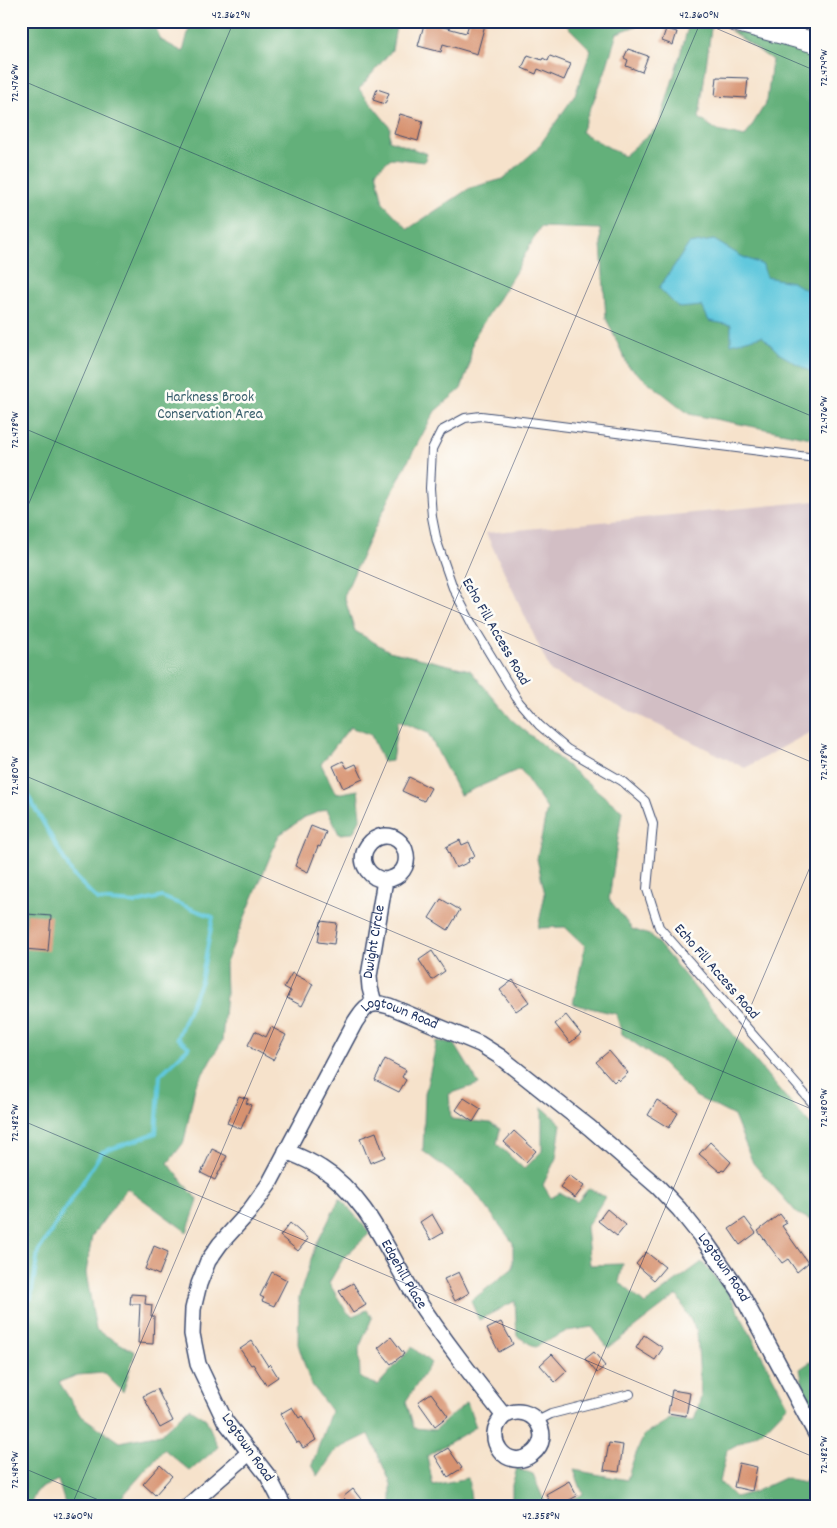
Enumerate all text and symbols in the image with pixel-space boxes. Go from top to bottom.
text: 42.362°N [212,7,250,24]
text: 42.360°N [679,7,719,24]
text: 72.474°W [816,49,833,87]
text: 72.476°W [7,64,24,102]
park label: Harkness Brook Conservation Area [157,387,264,426]
text: 72.476°W [816,396,833,434]
text: 72.478°W [7,411,24,448]
street label: Echo Fill Access Road [455,574,535,690]
text: 72.478°W [816,743,833,780]
text: 72.480°W [7,756,24,795]
street label: Dwight Circle [358,903,392,981]
street label: Echo Fill Access Road [668,919,764,1025]
street label: Logtown Road [356,993,441,1036]
text: 72.480°W [816,1088,833,1127]
text: 72.482°W [7,1104,24,1142]
street label: Logtown Road [691,1228,755,1306]
street label: Edgehill Place [374,1236,432,1314]
street label: Logtown Road [215,1409,279,1487]
text: 72.482°W [816,1436,833,1474]
text: 72.484°W [7,1451,24,1489]
text: 42.360°N [53,1508,93,1525]
text: 42.358°N [522,1508,560,1525]

